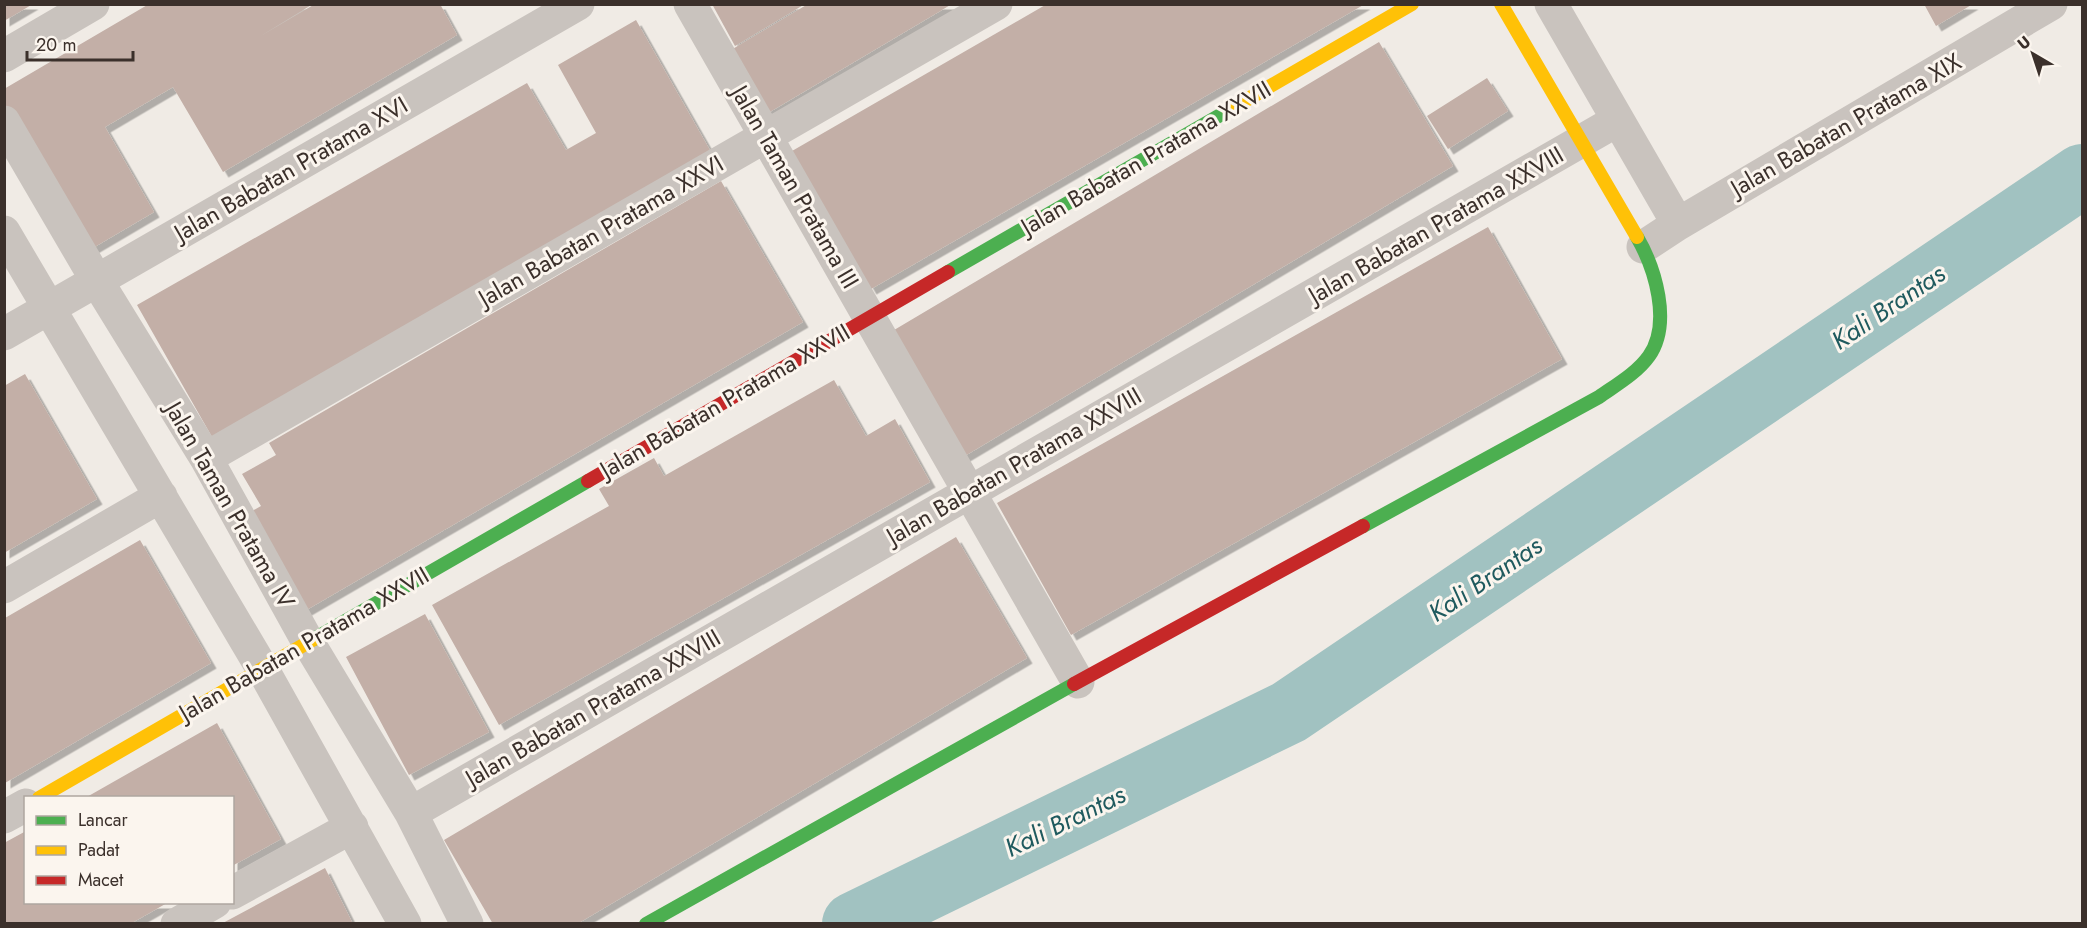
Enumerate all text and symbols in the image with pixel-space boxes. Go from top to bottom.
scale bar [27,24,134,62]
north arrow [2003,24,2063,84]
text: U [2012,30,2035,55]
text: 20 m [36,32,76,58]
street label: Jalan Babatan Pratama XIX [1721,44,1968,207]
street label: Jalan Babatan Pratama XXVII [1012,72,1277,245]
street label: Jalan Taman Pratama III [721,76,868,295]
street label: Jalan Babatan Pratama XVI [165,87,414,251]
street label: Jalan Babatan Pratama XXVIII [1299,137,1570,314]
street label: Jalan Babatan Pratama XXVI [469,146,730,317]
water label: Kali Brantas [1824,255,1953,359]
street label: Jalan Babatan Pratama XXVII [591,315,856,488]
street label: Jalan Babatan Pratama XXVIII [877,378,1148,555]
street label: Jalan Taman Pratama IV [155,392,304,615]
water label: Kali Brantas [1421,527,1550,631]
street label: Jalan Babatan Pratama XXVII [170,558,435,731]
street label: Jalan Babatan Pratama XXVIII [456,620,727,797]
water label: Kali Brantas [998,775,1132,867]
legend [24,796,234,904]
text: Lancar [78,807,128,833]
text: Padat [78,837,120,863]
text: Macet [78,867,124,893]

